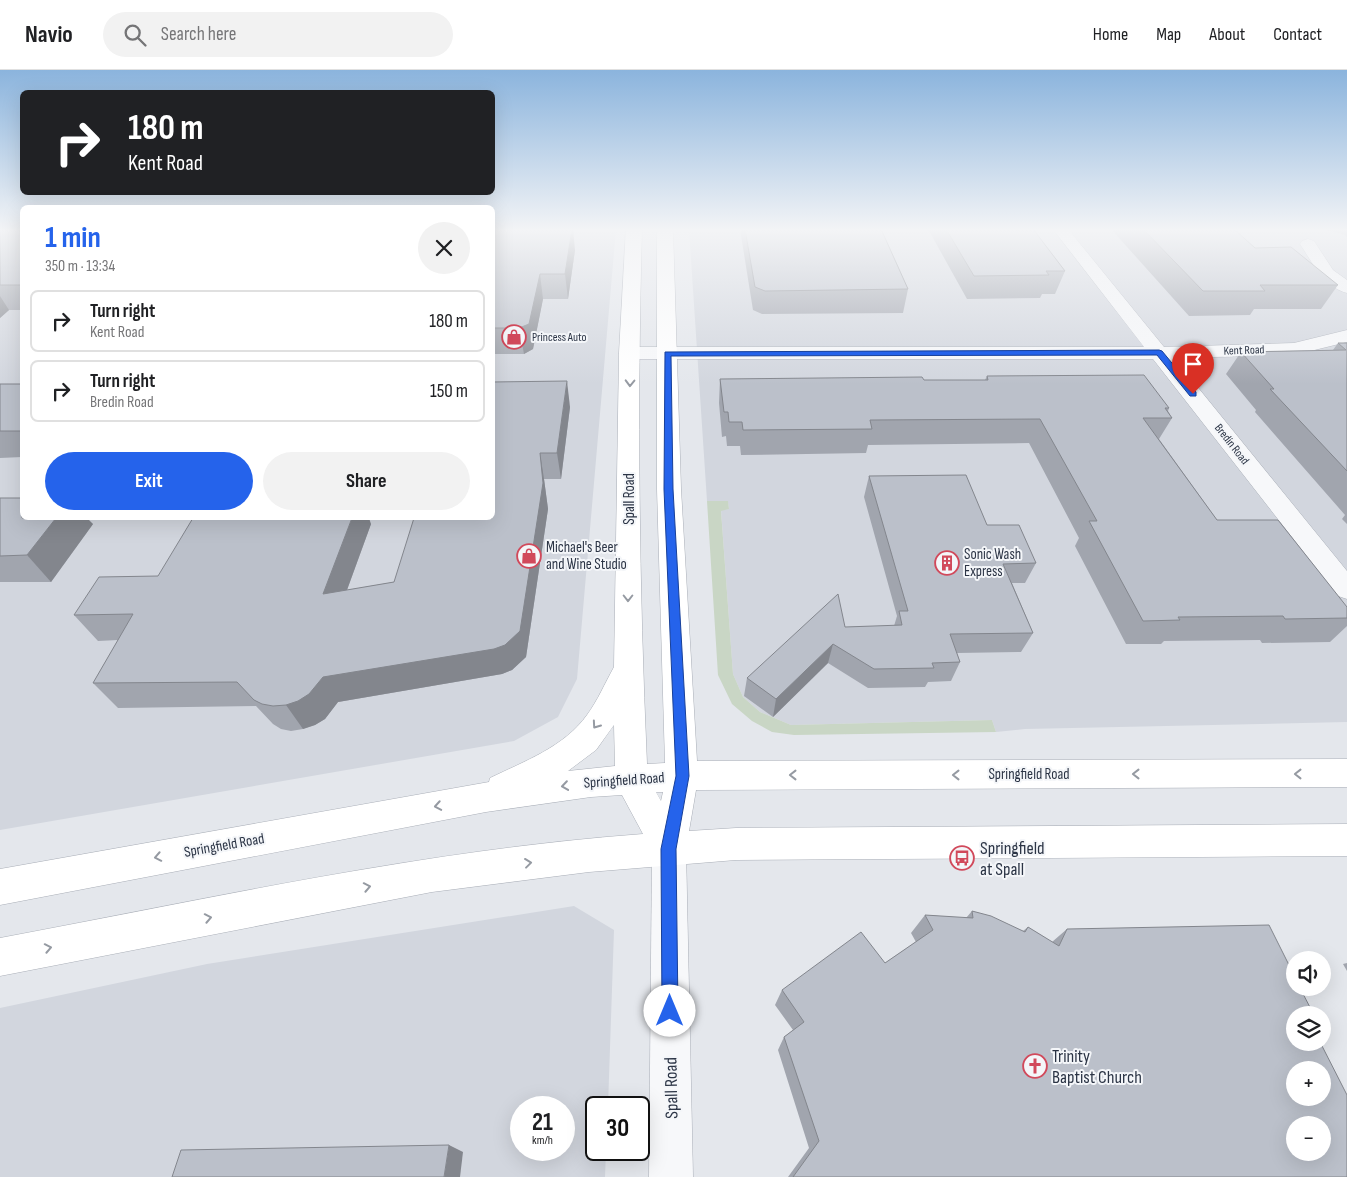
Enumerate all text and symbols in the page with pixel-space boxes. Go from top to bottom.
search box [103,12,453,57]
text: Navio [25,20,73,49]
icon: search [121,21,149,49]
text: Search here [161,23,236,46]
text: Home [1093,24,1128,45]
text: Map [1156,24,1181,45]
text: About [1209,24,1245,45]
text: Contact [1273,24,1322,45]
text: 180 m [128,107,204,150]
icon: right [45,110,110,175]
text: Kent Road [128,150,203,177]
text: 1 min [45,220,101,256]
button: close [418,222,470,274]
text: 350 m · 13:34 [45,257,115,276]
text: Turn right [90,300,155,323]
icon: right [47,307,75,335]
text: 180 m [429,310,468,333]
text: Kent Road [90,323,144,342]
shop icon: Princess Auto [501,324,527,350]
place label: Princess Auto [532,330,587,345]
street label: Kent Road [1223,342,1265,359]
pin [1172,343,1214,394]
icon: arrive [1179,350,1207,378]
text: Turn right [90,370,155,393]
icon: right [47,377,75,405]
one-way arrow [624,379,635,387]
text: 150 m [430,380,468,403]
text: Bredin Road [90,393,154,412]
street label: Bredin Road [1211,421,1252,468]
button: Exit [45,452,253,510]
button: Share [263,452,470,510]
street label: Spall Road [620,473,639,525]
place label: Michael's Beer and Wine Studio [546,538,627,574]
shop icon: Michael's Beer and Wine Studio [516,543,542,569]
place label: Sonic Wash Express [964,545,1021,581]
building icon: Sonic Wash Express [934,550,960,576]
one-way arrow [623,594,633,602]
one-way arrow [593,719,602,729]
street label: Springfield Road [988,765,1070,784]
street label: Springfield Road [583,768,665,793]
one-way arrow [1132,769,1140,779]
one-way arrow [1294,769,1302,779]
one-way arrow [789,770,797,780]
one-way arrow [952,770,960,780]
one-way arrow [561,780,569,790]
one-way arrow [434,800,443,810]
street label: Springfield Road [182,829,266,862]
place label: Springfield at Spall [980,838,1045,880]
bus stop icon: Springfield at Spall [949,845,975,871]
one-way arrow [154,851,163,861]
one-way arrow [524,858,532,869]
one-way arrow [363,882,372,893]
one-way arrow [203,913,212,923]
one-way arrow [43,943,52,954]
map controls [1286,951,1331,1161]
button: sound [1286,951,1331,996]
position arrow [643,984,695,1036]
button: layers [1286,1006,1331,1051]
place label: Trinity Baptist Church [1052,1046,1142,1088]
church icon: Trinity Baptist Church [1022,1053,1048,1079]
street label: Spall Road [660,1057,683,1119]
button: + [1286,1061,1331,1106]
speed limit sign: 30 [585,1096,650,1161]
text: 21 [532,1107,553,1138]
button: − [1286,1116,1331,1161]
text: km/h [532,1133,553,1148]

